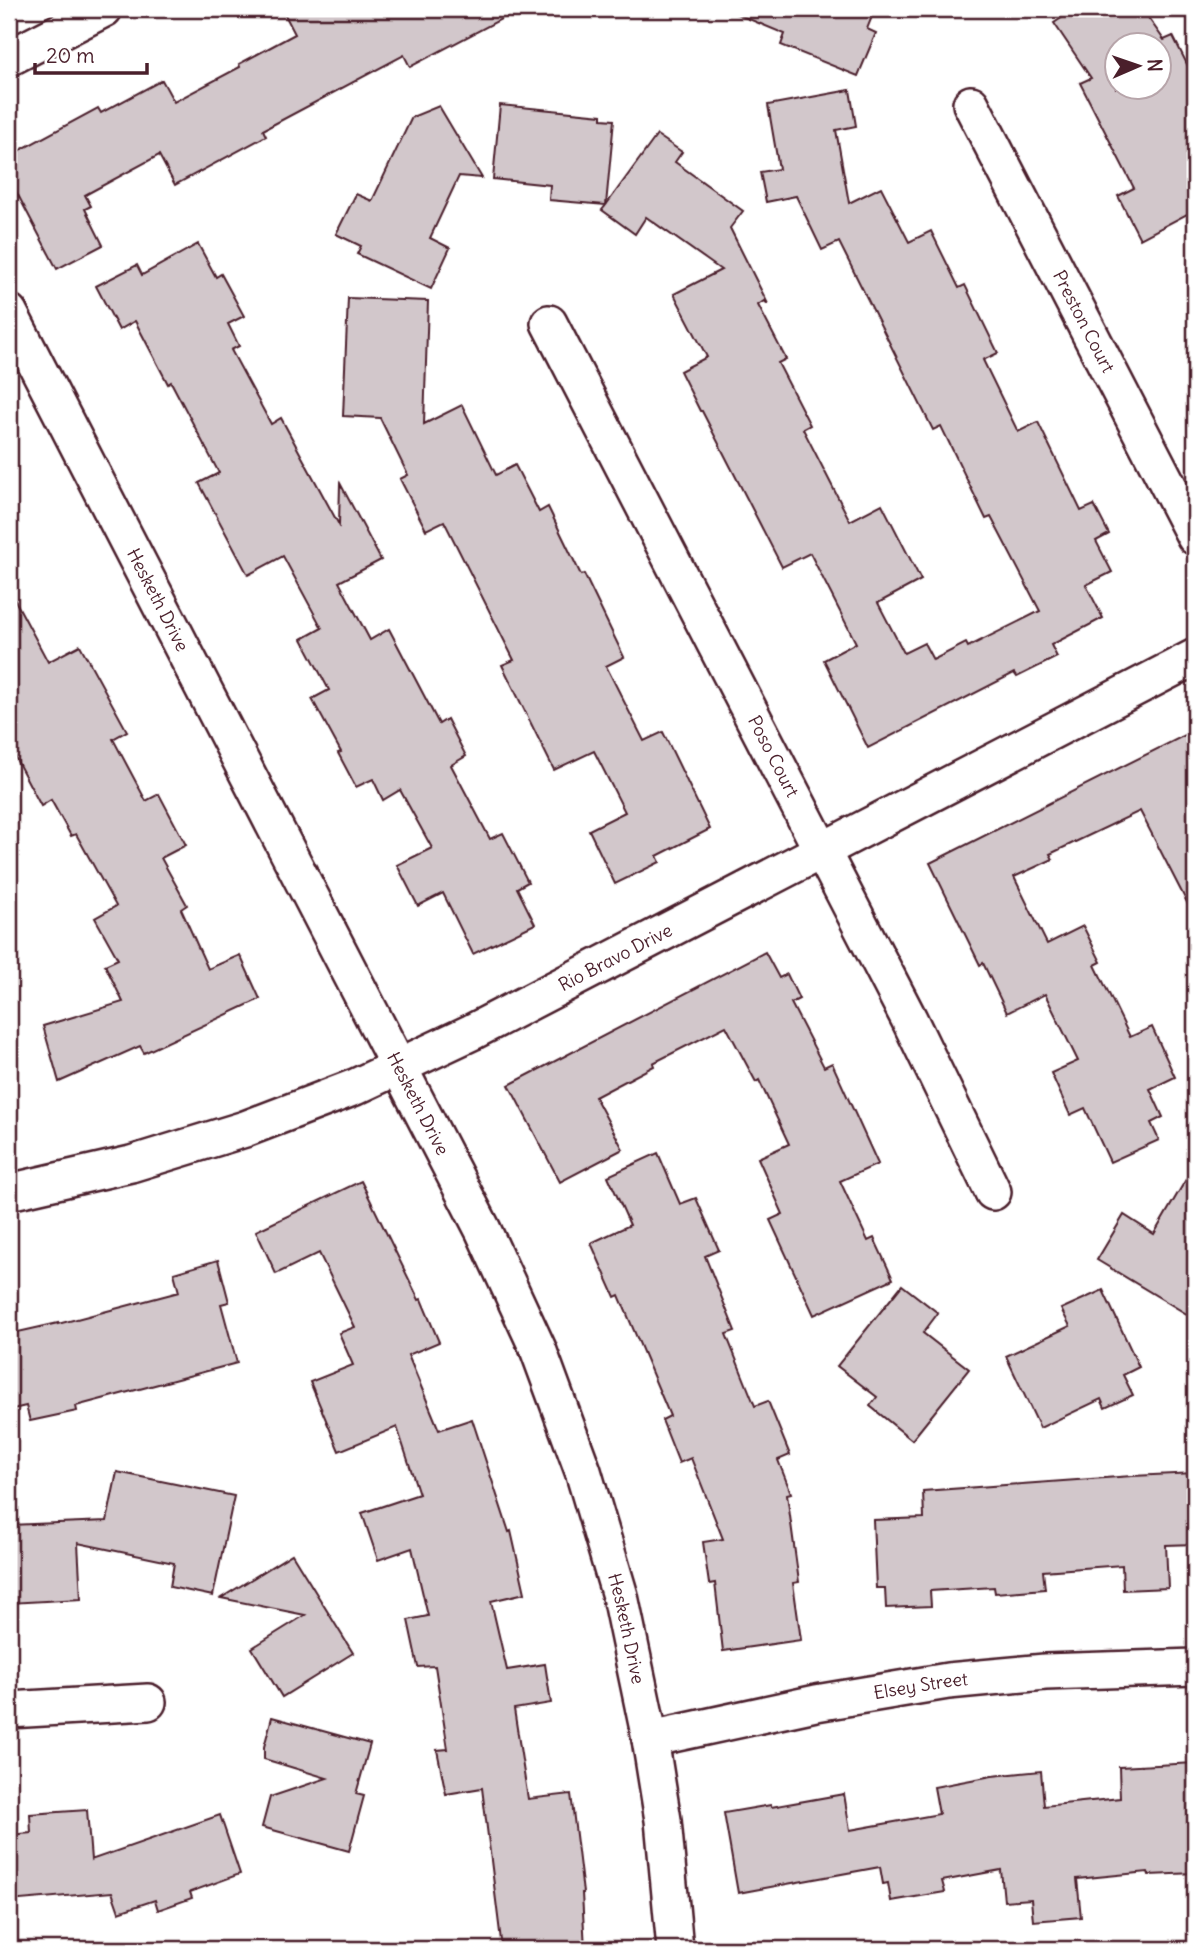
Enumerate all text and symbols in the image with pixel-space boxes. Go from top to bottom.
scale bar [35,32,147,76]
north arrow [1102,32,1172,102]
text: 20 m [46,42,95,69]
text: N [1143,58,1167,72]
street label: Preston Court [1048,266,1120,377]
street label: Hesketh Drive [122,544,194,655]
street label: Poso Court [743,711,804,801]
street label: Rio Bravo Drive [554,918,676,996]
street label: Hesketh Drive [382,1048,454,1159]
street label: Hesketh Drive [603,1570,650,1686]
street label: Elsey Street [872,1667,969,1704]

